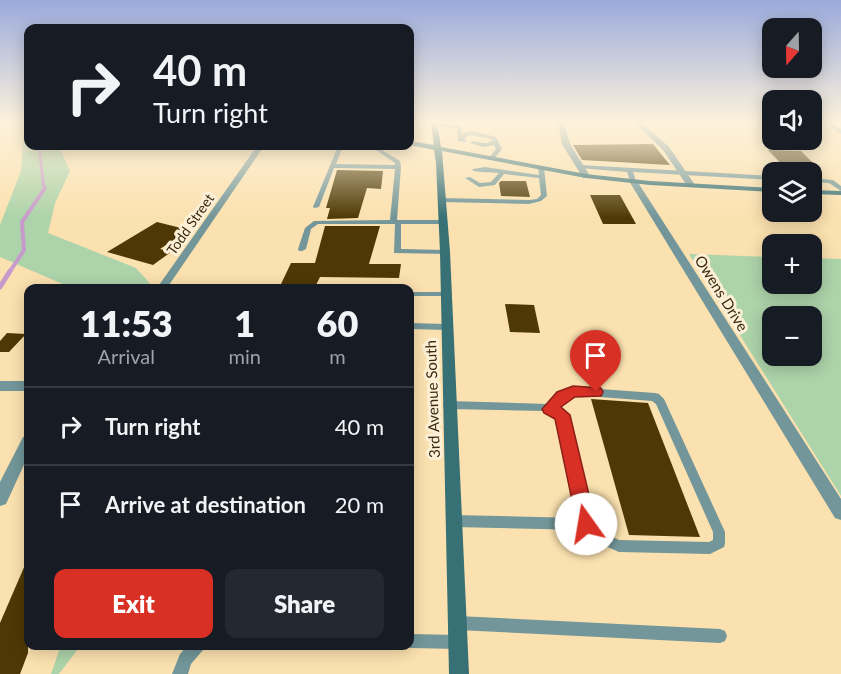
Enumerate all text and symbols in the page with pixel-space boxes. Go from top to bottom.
north arrow [762,18,822,78]
map controls [762,18,822,366]
text: 40 m [153,45,247,95]
icon: right [54,48,132,126]
button: sound [762,90,822,150]
text: Turn right [153,96,268,129]
button: layers [762,162,822,222]
street label: Todd Street [163,190,217,258]
button: + [762,234,822,294]
street label: Owens Drive [692,252,752,334]
text: 11:53 [80,301,173,345]
text: 1 [234,301,255,345]
text: 60 [317,301,358,345]
button: − [762,306,822,366]
pin [570,330,621,392]
icon: arrive [579,339,612,372]
street label: 3rd Avenue South [421,340,443,458]
text: Arrival [97,344,155,368]
text: min [228,344,261,368]
text: m [329,344,346,368]
icon: right [54,410,87,443]
text: Turn right [105,413,200,440]
text: 40 m [335,413,384,440]
icon: arrive [54,488,87,521]
text: Arrive at destination [105,491,306,518]
text: 20 m [335,491,384,518]
position arrow [554,492,618,556]
button: Exit [54,569,213,638]
button: Share [225,569,384,638]

